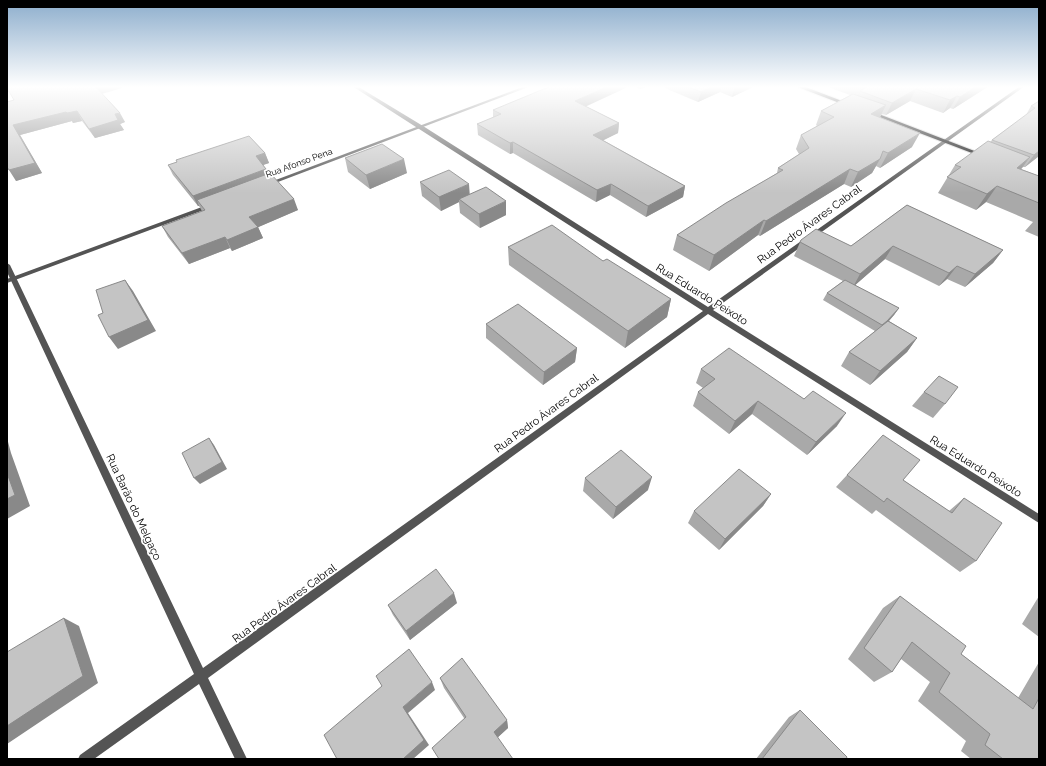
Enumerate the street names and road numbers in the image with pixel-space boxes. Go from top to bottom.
street label: Rua Afonso Pena [264,146,334,180]
street label: Rua Pedro Ávares Cabral [754,181,864,267]
street label: Rua Eduardo Peixoto [653,261,750,328]
street label: Rua Pedro Ávares Cabral [491,370,601,456]
street label: Rua Eduardo Peixoto [927,433,1024,500]
street label: Rua Barão do Melgaço [103,452,164,563]
street label: Rua Pedro Ávares Cabral [229,560,339,646]

